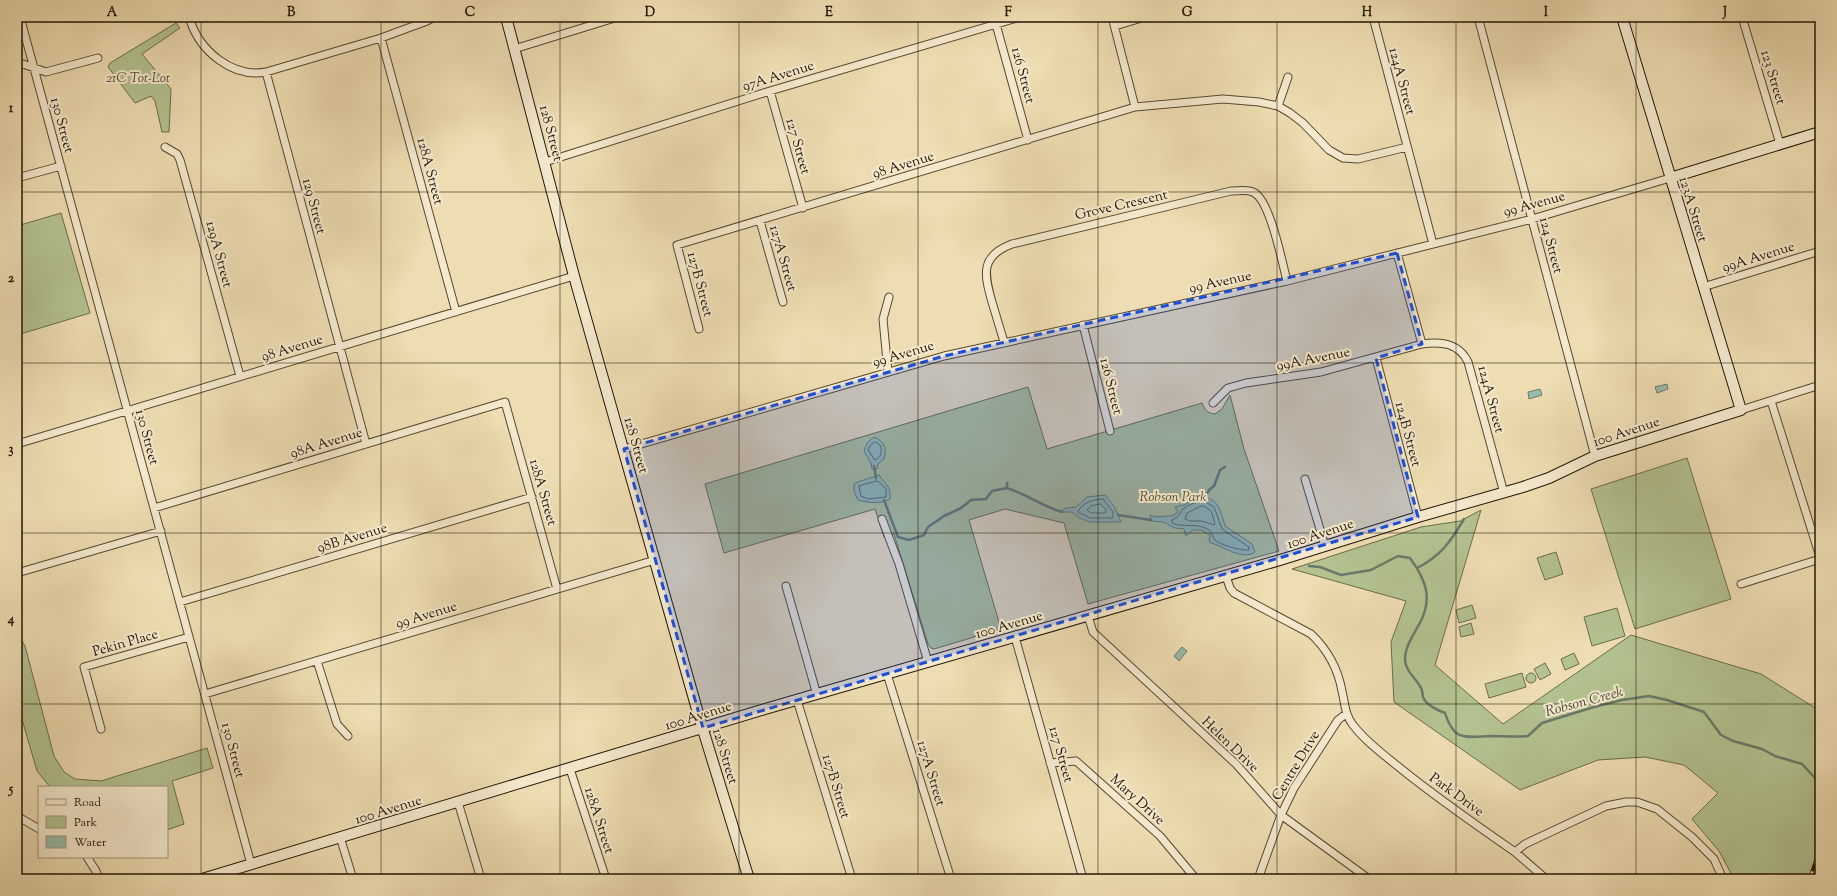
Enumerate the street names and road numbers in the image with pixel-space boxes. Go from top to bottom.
street label: 126 Street [1005,45,1039,106]
street label: 124A Street [1382,46,1420,118]
street label: 123 Street [1754,48,1790,108]
street label: 97A Avenue [740,57,817,97]
street label: 130 Street [44,95,78,156]
street label: 128 Street [533,103,567,164]
street label: 127 Street [780,116,815,177]
street label: 128A Street [411,136,448,207]
street label: 98 Avenue [870,147,937,185]
street label: 123A Street [1673,174,1712,245]
street label: 129 Street [296,176,330,237]
street label: Grove Crescent [1073,186,1170,226]
street label: 99 Avenue [1501,187,1568,223]
street label: 124 Street [1533,215,1567,276]
street label: 129A Street [200,219,237,290]
street label: 127A Street [763,223,801,294]
street label: 99A Avenue [1720,237,1797,278]
street label: 127B Street [681,250,717,319]
street label: 99 Avenue [1187,267,1253,299]
street label: 98 Avenue [259,330,326,368]
street label: 99 Avenue [870,337,937,373]
street label: 99A Avenue [1275,343,1352,377]
street label: 126 Street [1093,356,1127,417]
street label: 124A Street [1471,364,1509,436]
street label: 124B Street [1389,400,1425,469]
street label: 130 Street [129,407,163,468]
street label: 100 Avenue [1591,413,1663,453]
street label: 128 Street [618,415,653,476]
street label: 98A Avenue [288,423,365,464]
street label: 128A Street [523,457,561,529]
street label: 100 Avenue [1285,515,1357,555]
street label: 98B Avenue [315,519,390,559]
street label: 99 Avenue [393,597,460,635]
street label: 100 Avenue [974,607,1046,645]
street label: Pekin Place [90,625,161,663]
street label: 100 Avenue [663,697,735,737]
street label: Helen Drive [1196,713,1263,778]
street label: 130 Street [215,720,249,781]
street label: 127 Street [1043,724,1078,785]
street label: 128 Street [706,726,742,787]
street label: Centre Drive [1268,727,1326,805]
street label: 127A Street [911,738,950,809]
street label: 127B Street [816,752,854,821]
street label: Park Drive [1424,769,1487,822]
street label: Mary Drive [1105,770,1169,831]
street label: 128A Street [578,785,618,857]
street label: 100 Avenue [353,791,425,831]

